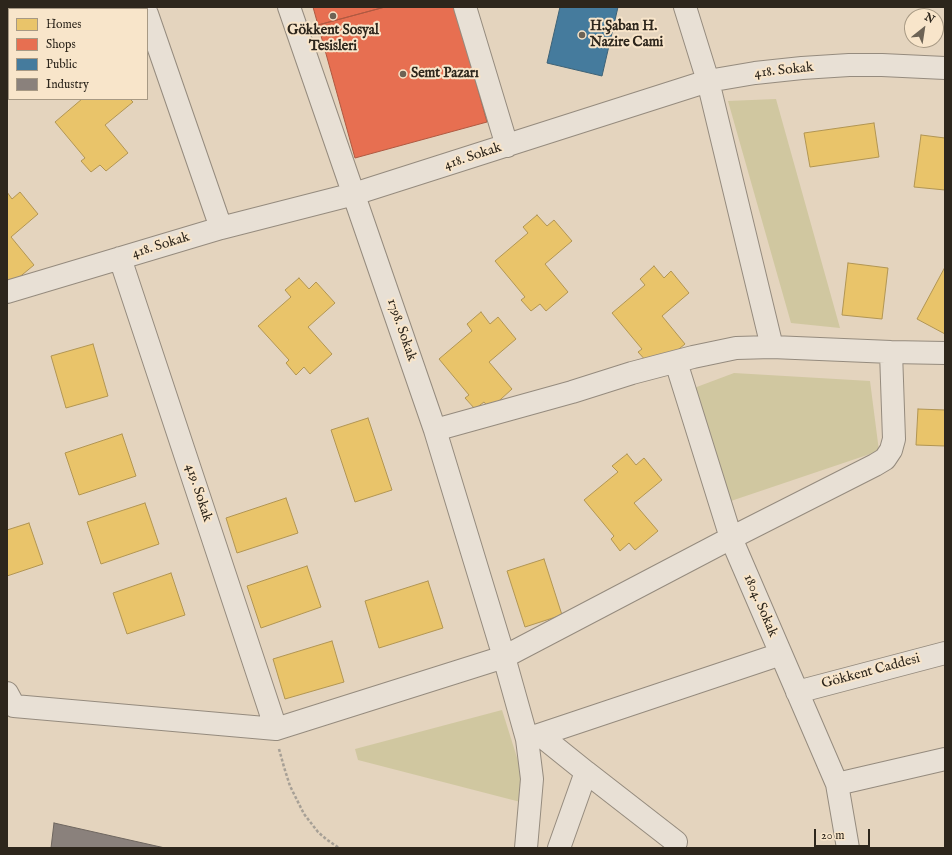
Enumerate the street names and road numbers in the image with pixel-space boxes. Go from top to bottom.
street label: 418. Sokak [754,60,814,82]
street label: 418. Sokak [442,140,504,174]
street label: 418. Sokak [130,229,192,263]
street label: 1798. Sokak [382,296,420,364]
street label: 419. Sokak [181,462,215,524]
street label: 1804. Sokak [739,572,781,640]
street label: Gökkent Caddesi [820,651,922,693]

